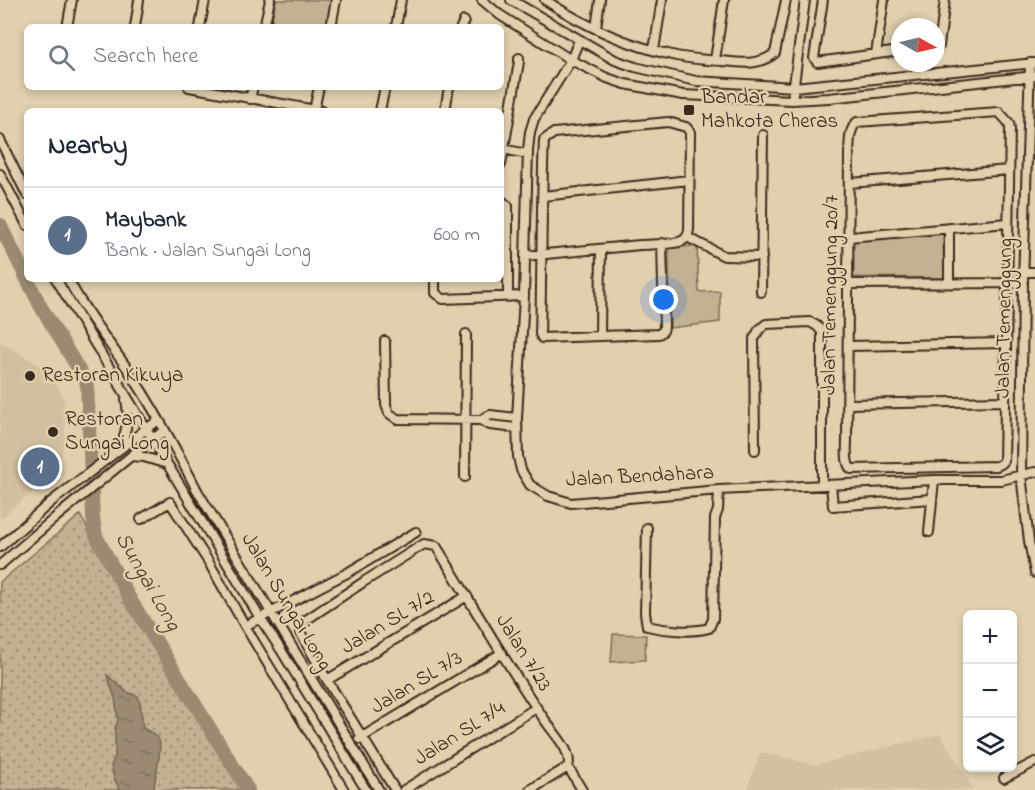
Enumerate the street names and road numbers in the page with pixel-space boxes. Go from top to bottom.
street label: Jalan Temenggung 20/7 [814,194,850,395]
street label: Jalan Temenggung [989,238,1023,398]
street label: Jalan Bendahara [565,458,715,496]
street label: Jalan Sungai Long [231,527,339,678]
street label: Jalan SL 7/2 [336,583,440,663]
street label: Jalan 7/23 [487,608,559,698]
street label: Jalan SL 7/3 [365,644,469,722]
street label: Jalan SL 7/4 [409,694,512,774]

